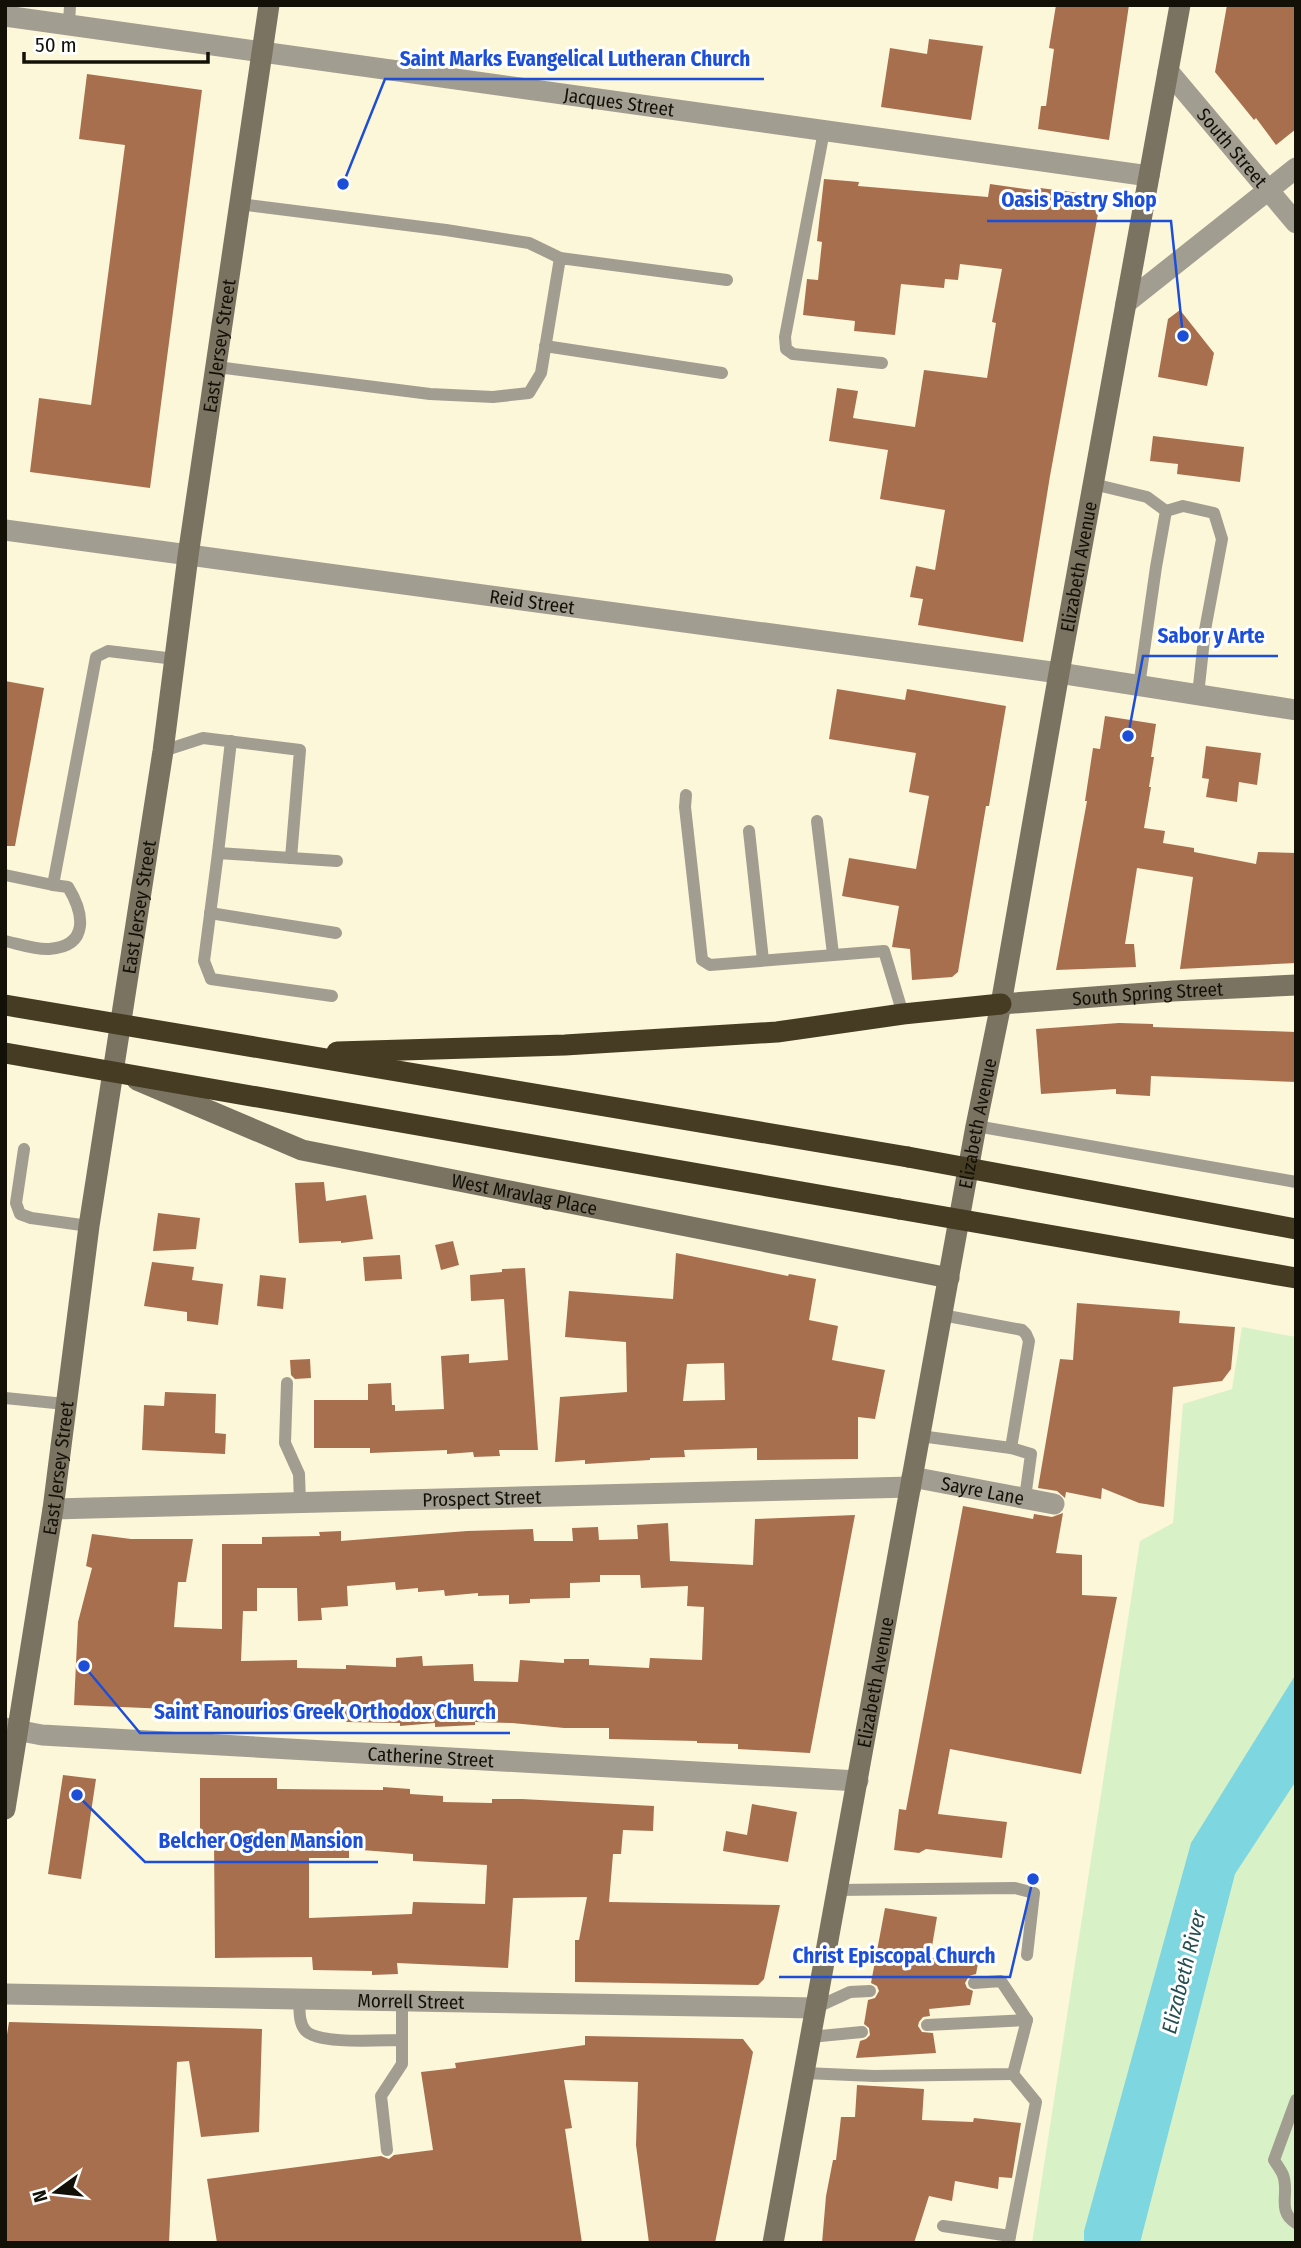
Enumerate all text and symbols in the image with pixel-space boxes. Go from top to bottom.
scale bar [24,21,208,65]
text: 50 m [35,32,77,58]
callout: Saint Marks Evangelical Lutheran Church [385,37,764,79]
text: Saint Marks Evangelical Lutheran Church [400,46,750,72]
street label: Jacques Street [562,83,676,121]
street label: South Street [1192,103,1273,193]
callout: Oasis Pastry Shop [987,179,1171,221]
text: Oasis Pastry Shop [1001,187,1157,213]
street label: East Jersey Street [198,277,240,414]
street label: Elizabeth Avenue [1055,499,1101,634]
street label: Reid Street [488,584,577,619]
callout: Sabor y Arte [1143,614,1278,656]
text: Sabor y Arte [1157,623,1265,649]
street label: East Jersey Street [117,838,161,975]
street label: South Spring Street [1071,977,1224,1010]
street label: Elizabeth Avenue [953,1056,1001,1191]
street label: West Mravlag Place [450,1168,599,1220]
street label: East Jersey Street [38,1399,78,1537]
street label: Sayre Lane [939,1471,1026,1510]
street label: Prospect Street [422,1485,542,1511]
street label: Elizabeth Avenue [852,1615,898,1749]
callout: Saint Fanourios Greek Orthodox Church [140,1691,510,1733]
text: Saint Fanourios Greek Orthodox Church [154,1699,496,1725]
street label: Catherine Street [367,1742,495,1772]
callout: Belcher Ogden Mansion [145,1820,378,1862]
text: Belcher Ogden Mansion [159,1828,363,1854]
water label: Elizabeth River [1156,1907,1212,2036]
callout: Christ Episcopal Church [779,1935,1010,1977]
text: Christ Episcopal Church [792,1943,996,1969]
street label: Morrell Street [357,1989,465,2013]
north arrow [21,2157,91,2227]
text: N [27,2188,53,2205]

